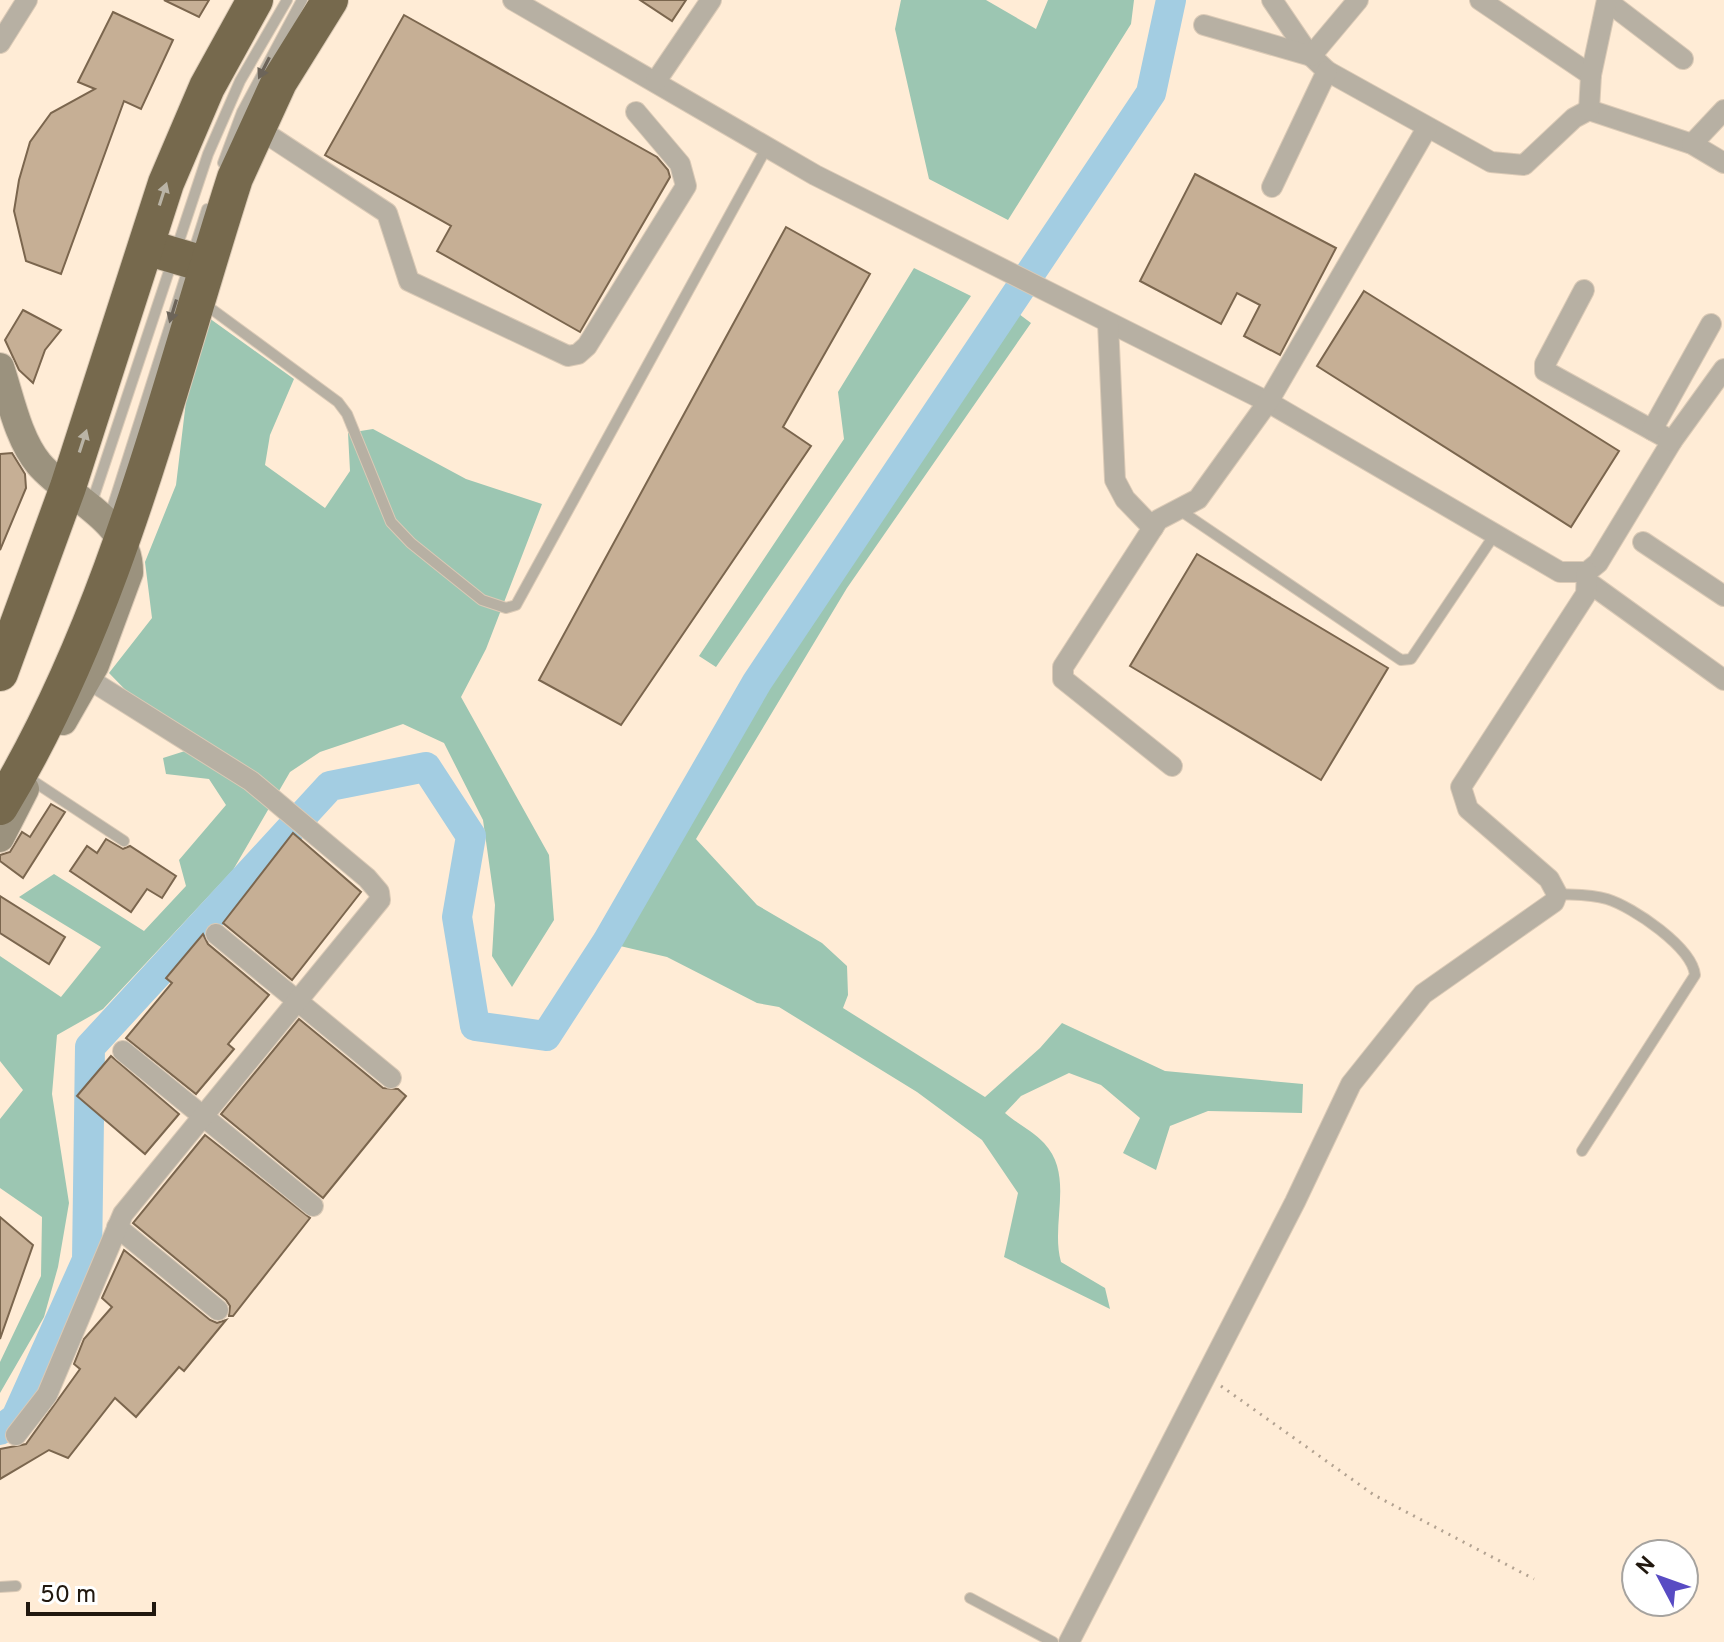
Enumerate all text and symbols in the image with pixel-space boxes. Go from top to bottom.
one-way arrow [258,57,272,79]
one-way arrow [157,182,170,206]
one-way arrow [166,299,179,323]
one-way arrow [77,429,89,453]
north arrow [1620,1538,1700,1618]
text: N [1631,1552,1662,1581]
scale bar [28,1566,154,1616]
text: 50 m [40,1581,96,1611]

